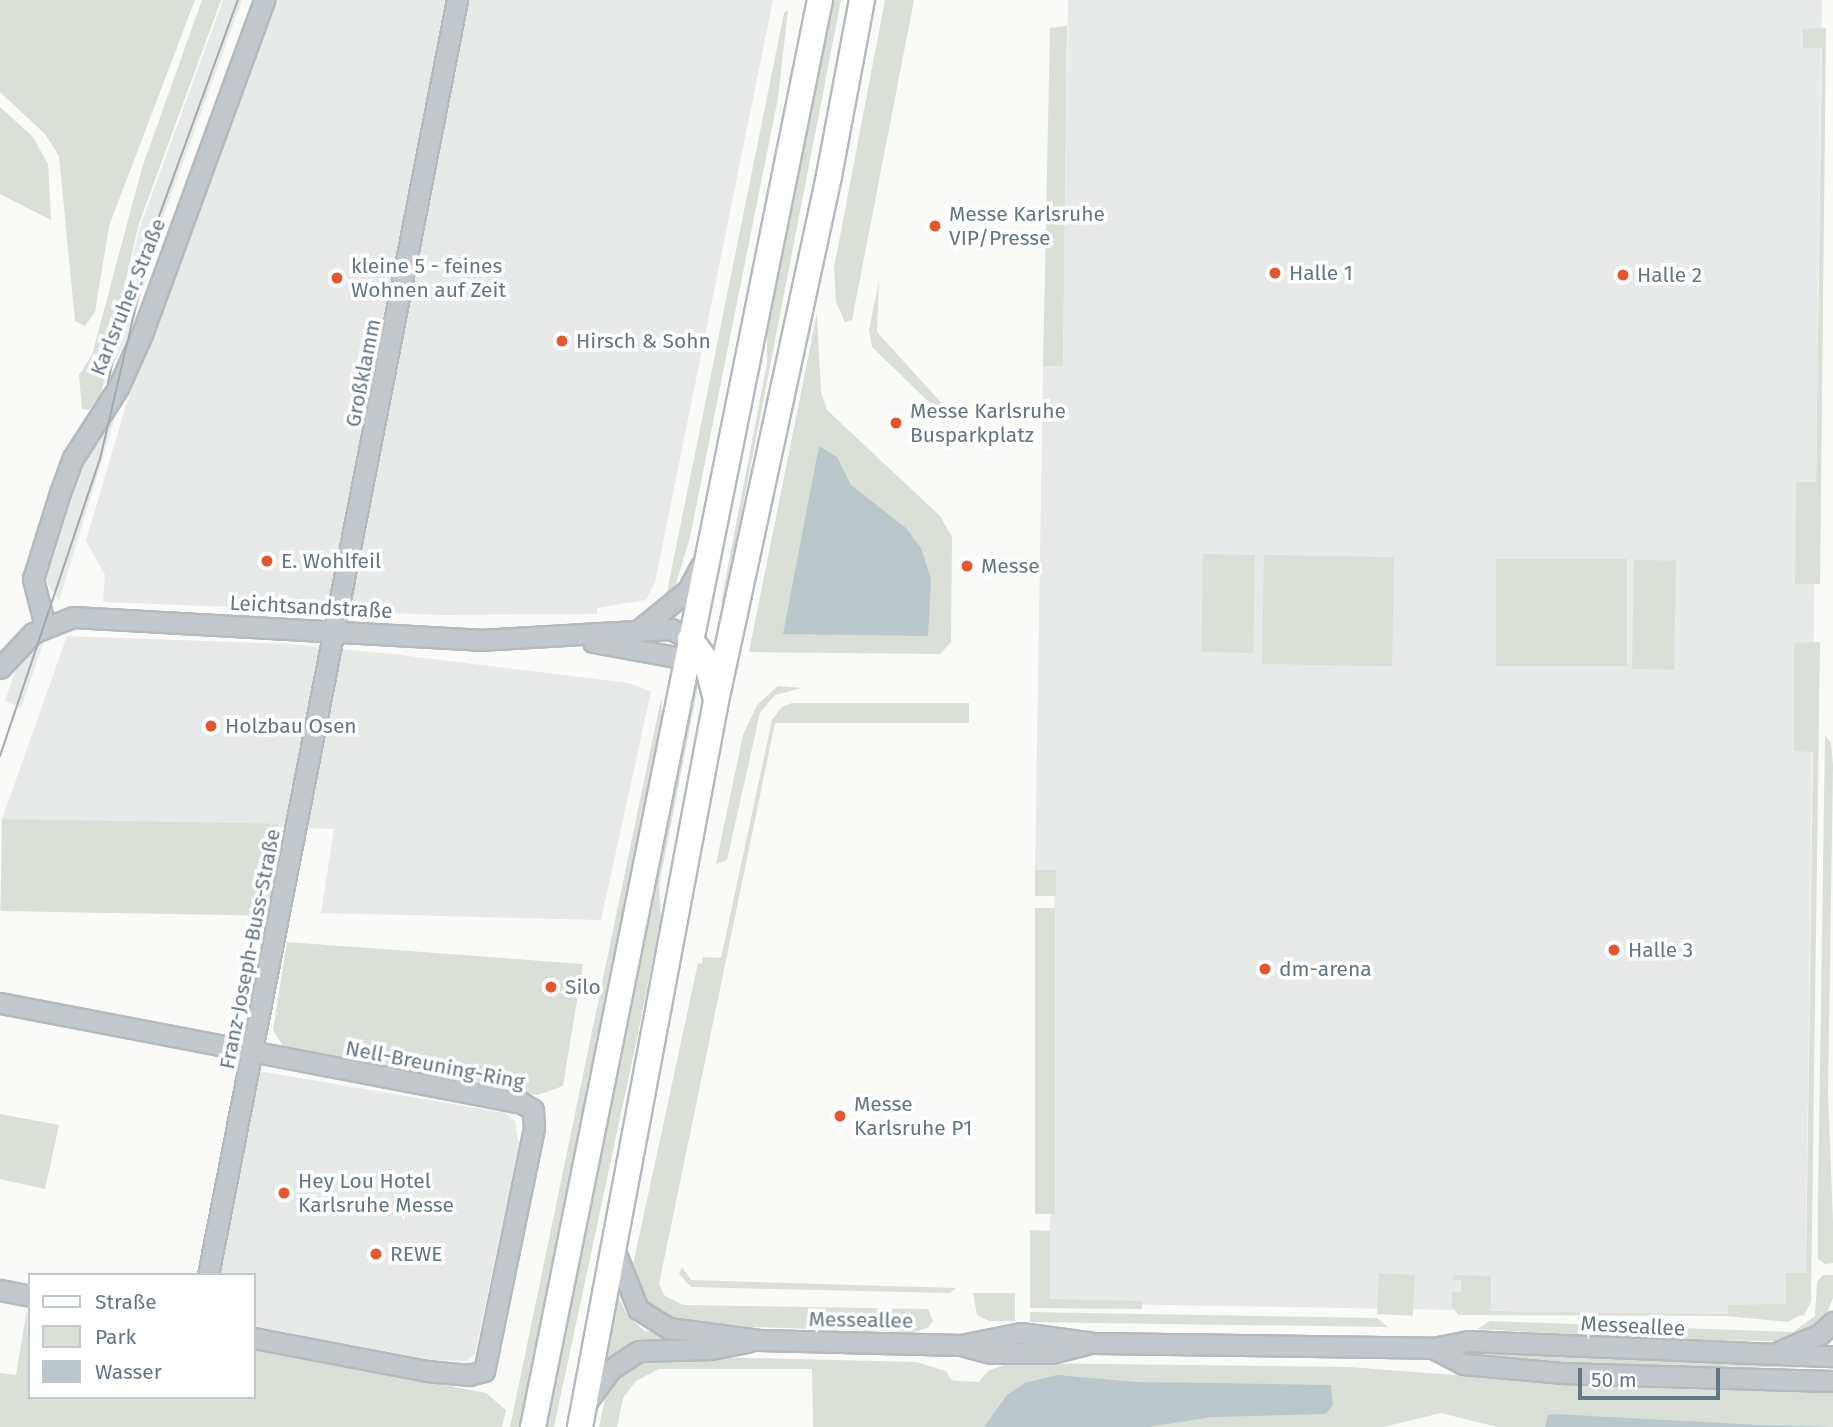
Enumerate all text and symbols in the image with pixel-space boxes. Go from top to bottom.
place label: Messe Karlsruhe VIP/Presse [949,201,1105,251]
street label: Karlsruher Straße [85,215,171,379]
marker: Messe Karlsruhe VIP/Presse [927,218,943,234]
place label: kleine 5 - feines Wohnen auf Zeit [351,253,506,303]
place label: Halle 1 [1289,260,1353,286]
place label: Halle 2 [1637,262,1702,288]
marker: Halle 1 [1267,265,1283,281]
marker: Halle 2 [1615,267,1631,283]
marker: kleine 5 - feines Wohnen auf Zeit [329,270,345,286]
street label: Großklamm [340,317,386,429]
place label: Hirsch & Sohn [576,328,711,354]
marker: Hirsch & Sohn [554,333,570,349]
place label: Messe Karlsruhe Busparkplatz [910,398,1066,448]
marker: Messe Karlsruhe Busparkplatz [888,415,904,431]
place label: E. Wohlfeil [281,548,381,574]
marker: E. Wohlfeil [259,553,275,569]
place label: Messe [981,553,1040,579]
marker: Messe [959,558,975,574]
street label: Leichtsandstraße [229,590,393,624]
place label: Holzbau Osen [225,713,357,739]
marker: Holzbau Osen [203,718,219,734]
street label: Franz-Joseph-Buss-Straße [214,827,286,1071]
place label: Halle 3 [1628,937,1693,963]
marker: Halle 3 [1606,942,1622,958]
place label: dm-arena [1279,956,1372,982]
marker: dm-arena [1257,961,1273,977]
place label: Silo [565,974,601,1000]
marker: Silo [543,979,559,995]
street label: Nell-Breuning-Ring [343,1035,527,1095]
place label: Messe Karlsruhe P1 [854,1091,972,1141]
marker: Messe Karlsruhe P1 [832,1108,848,1124]
place label: Hey Lou Hotel Karlsruhe Messe [298,1168,454,1218]
marker: Hey Lou Hotel Karlsruhe Messe [276,1185,292,1201]
place label: REWE [390,1241,443,1267]
marker: REWE [368,1246,384,1262]
legend [28,1273,256,1399]
text: Straße [95,1289,157,1315]
street label: Messeallee [808,1306,914,1334]
street label: Messeallee [1580,1311,1686,1341]
text: Park [95,1324,136,1350]
scale bar [1581,1354,1723,1398]
text: Wasser [95,1359,162,1385]
text: 50 m [1591,1367,1637,1393]

